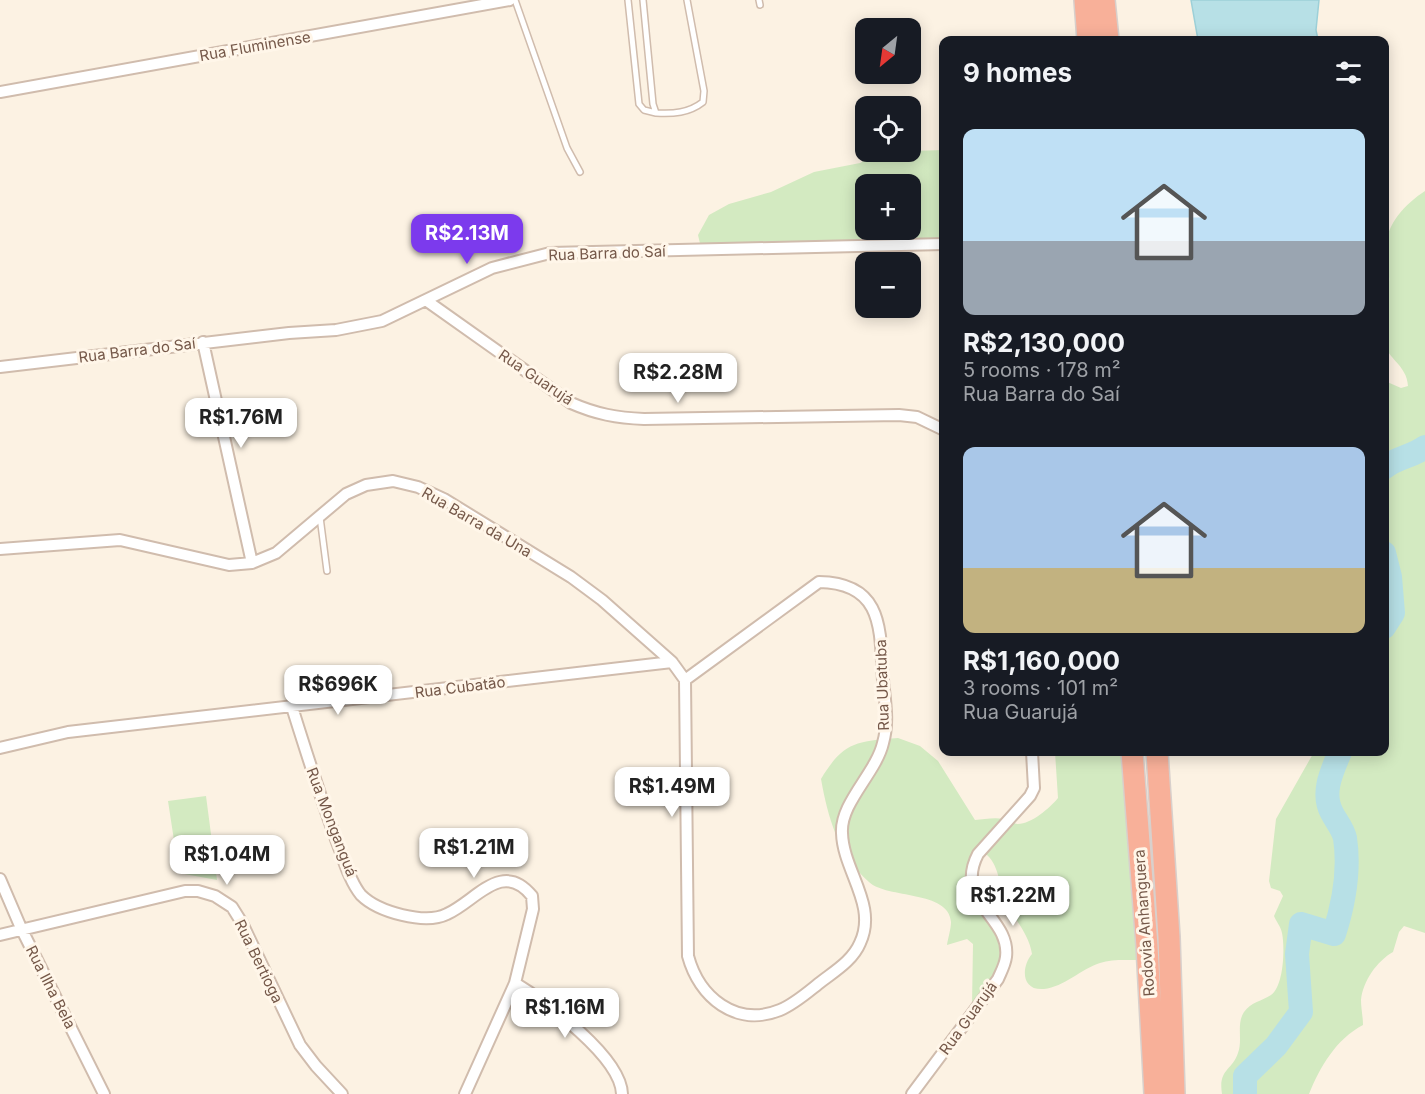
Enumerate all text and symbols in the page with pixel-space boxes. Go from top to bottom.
north arrow [855,18,921,84]
map controls [855,18,921,318]
street label: Rua Fluminense [198,27,312,65]
icon: filters [1332,56,1365,89]
text: 9 homes [963,57,1072,88]
button: locate [855,96,921,162]
icon: home [1110,168,1218,276]
button: + [855,174,921,240]
pin: R$2.13M [412,214,522,265]
text: R$2.13M [425,221,509,245]
street label: Rua Barra do Saí [548,241,666,265]
button: − [855,252,921,318]
text: R$2,130,000 [963,327,1125,358]
street label: Rua Barra do Saí [77,333,197,367]
street label: Rua Guarujá [495,345,577,409]
pin: R$2.28M [623,353,733,404]
text: 5 rooms · 178 m² [963,358,1121,382]
text: R$2.28M [633,360,723,384]
text: Rua Barra do Saí [963,382,1120,406]
pin: R$1.76M [186,398,296,449]
text: R$1.76M [199,405,283,429]
street label: Rua Barra da Una [419,483,535,561]
icon: home [1110,486,1218,594]
street label: Rua Ubatuba [871,639,893,731]
text: R$1,160,000 [963,645,1120,676]
pin: R$696K [289,665,387,716]
text: R$696K [298,672,378,696]
street label: Rua Cubatão [414,672,506,702]
text: 3 rooms · 101 m² [963,676,1118,700]
text: Rua Guarujá [963,700,1078,724]
street label: Rua Monganguá [302,765,362,879]
pin: R$1.49M [617,767,727,818]
text: R$1.49M [629,774,715,798]
pin: R$1.21M [419,828,529,879]
pin: R$1.04M [172,835,282,886]
text: R$1.21M [433,835,515,859]
text: R$1.04M [184,842,270,866]
street label: Rodovia Anhanguera [1129,849,1159,997]
pin: R$1.22M [958,876,1068,927]
text: R$1.22M [970,883,1056,907]
street label: Rua Bertioga [231,916,287,1006]
street label: Rua Ilha Bela [22,942,80,1032]
street label: Rua Guarujá [935,978,1001,1058]
pin: R$1.16M [510,988,620,1039]
text: R$1.16M [525,995,605,1019]

